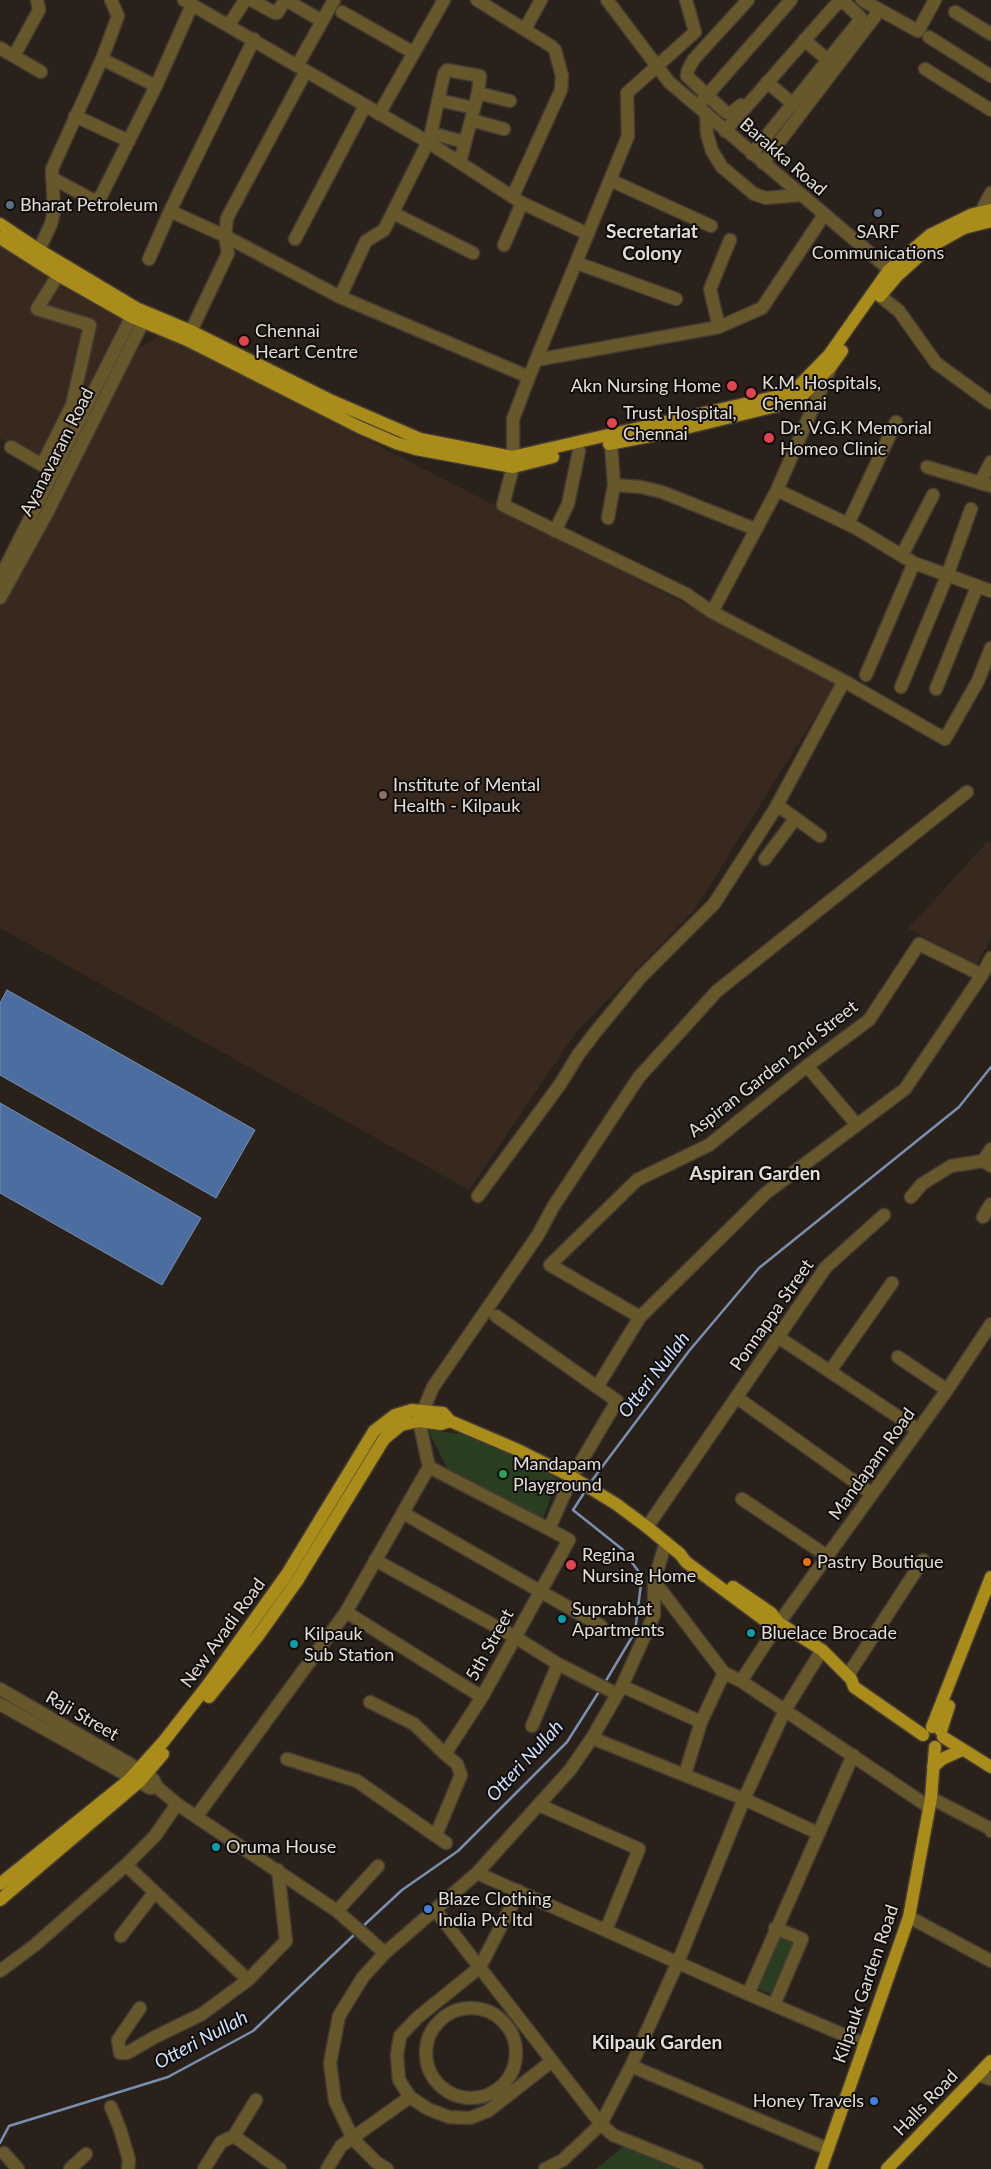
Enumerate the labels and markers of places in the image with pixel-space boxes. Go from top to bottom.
place label: Bharat Petroleum [20,194,158,216]
marker: Bharat Petroleum [4,199,16,211]
marker: SARF Communications [872,207,884,219]
place label: SARF Communications [812,221,944,264]
place label: Chennai Heart Centre [255,320,358,362]
marker: Chennai Heart Centre [237,334,251,348]
place label: K.M. Hospitals, Chennai [762,372,881,414]
place label: Akn Nursing Home [571,375,721,397]
marker: Akn Nursing Home [725,379,739,393]
marker: K.M. Hospitals, Chennai [744,386,758,400]
place label: Trust Hospital, Chennai [623,402,737,444]
marker: Trust Hospital, Chennai [605,416,619,430]
place label: Dr. V.G.K Memorial Homeo Clinic [780,417,932,459]
marker: Dr. V.G.K Memorial Homeo Clinic [762,431,776,445]
place label: Institute of Mental Health - Kilpauk [393,774,540,816]
marker: Institute of Mental Health - Kilpauk [377,789,389,801]
place label: Mandapam Playground [513,1453,602,1496]
marker: Mandapam Playground [497,1468,509,1480]
place label: Regina Nursing Home [582,1544,696,1586]
place label: Pastry Boutique [817,1551,944,1573]
marker: Pastry Boutique [801,1556,813,1568]
marker: Regina Nursing Home [564,1558,578,1572]
place label: Suprabhat Apartments [572,1598,665,1640]
marker: Suprabhat Apartments [556,1613,568,1625]
place label: Bluelace Brocade [761,1622,897,1644]
place label: Kilpauk Sub Station [304,1623,394,1666]
marker: Bluelace Brocade [745,1627,757,1639]
marker: Kilpauk Sub Station [288,1638,300,1650]
place label: Oruma House [226,1836,336,1858]
marker: Oruma House [210,1841,222,1853]
place label: Blaze Clothing India Pvt ltd [438,1888,551,1930]
marker: Blaze Clothing India Pvt ltd [422,1903,434,1915]
place label: Honey Travels [753,2090,864,2112]
marker: Honey Travels [868,2095,880,2107]

